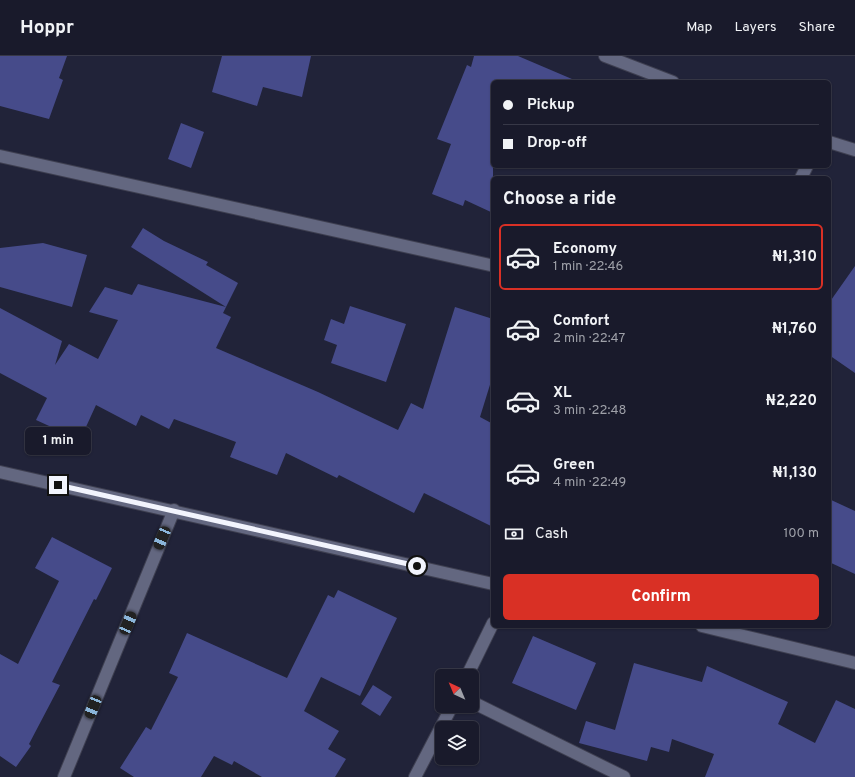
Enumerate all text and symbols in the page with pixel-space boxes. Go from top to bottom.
text: Hoppr [20,16,74,40]
text: Map [686,19,712,36]
text: Layers [734,19,776,36]
text: Share [798,19,835,36]
text: Pickup [527,96,575,115]
text: Drop-off [527,134,587,153]
text: Choose a ride [503,188,616,211]
icon: car [505,239,541,275]
text: Economy [553,240,617,259]
text: ₦1,310 [772,248,817,267]
text: 1 min · 22:46 [553,259,623,275]
icon: car [505,311,541,347]
text: Comfort [553,312,610,331]
text: ₦1,760 [772,320,817,339]
text: 2 min · 22:47 [553,331,625,347]
icon: car [505,383,541,419]
text: XL [553,384,571,403]
text: ₦2,220 [766,392,817,411]
text: 3 min · 22:48 [553,403,626,419]
callout: 1 min [25,427,91,455]
text: 1 min [42,433,74,449]
icon: car [505,455,541,491]
text: Green [553,456,595,475]
text: ₦1,130 [772,464,817,483]
text: 4 min · 22:49 [553,475,626,491]
route end [49,476,67,494]
icon: cash [503,523,525,545]
car [152,525,172,551]
text: Cash [535,525,568,544]
text: 100 m [783,526,819,542]
route start [408,557,426,575]
button: Confirm [503,574,819,620]
car [118,610,138,636]
north arrow [435,669,479,713]
map controls [435,669,479,765]
car [83,694,103,720]
button: layers [435,721,479,765]

